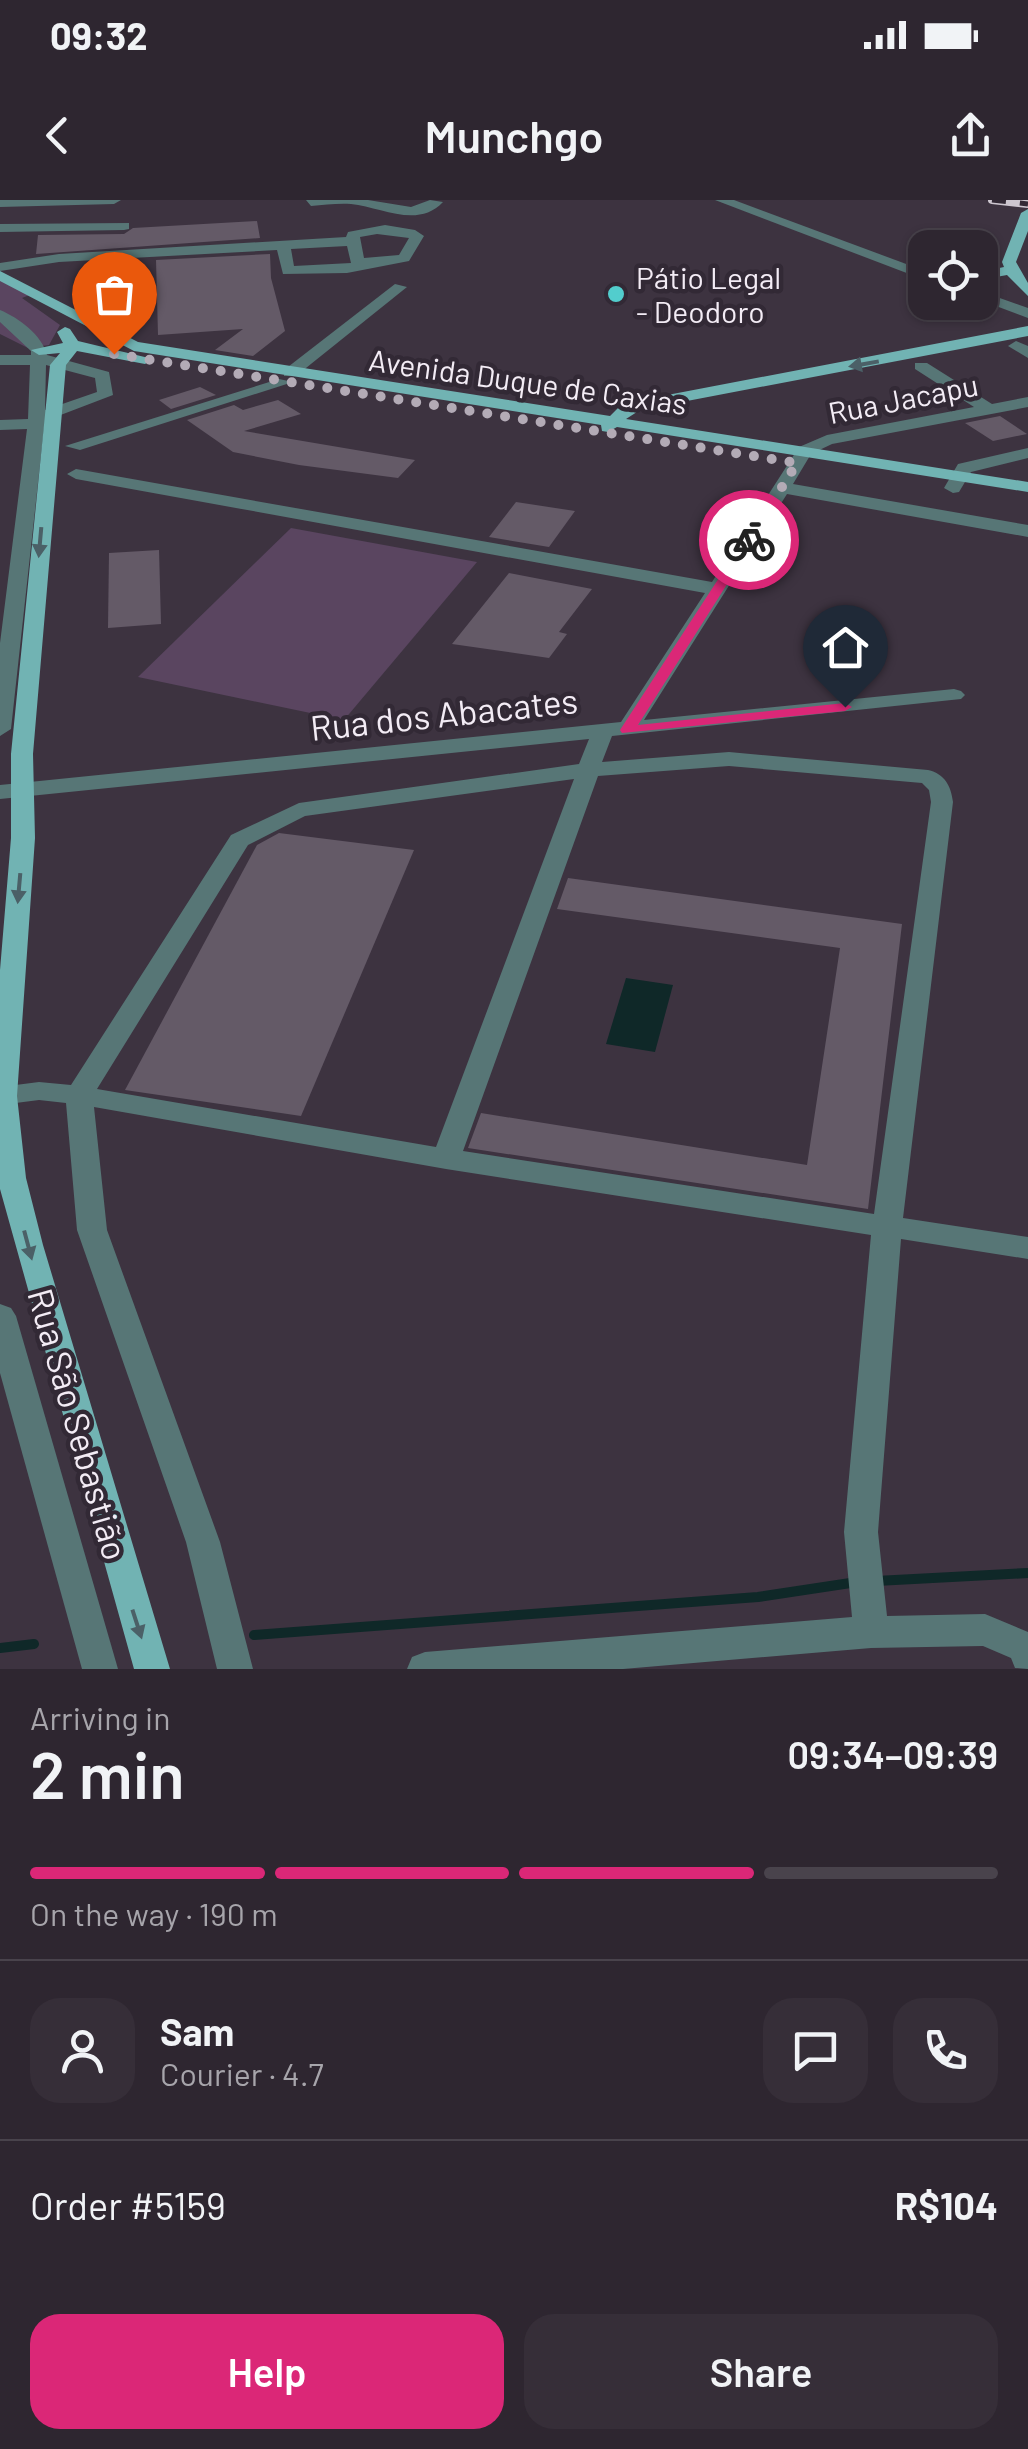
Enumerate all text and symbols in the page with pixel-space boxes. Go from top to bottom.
text: 09:32 [50,12,147,58]
icon: back [30,108,85,163]
text: Munchgo [425,108,603,162]
icon: share [943,108,998,163]
map controls [908,230,998,320]
button: locate [908,230,998,320]
pin [72,252,157,355]
place label: Pátio Legal - Deodoro [636,259,781,329]
icon: bag [87,267,142,322]
marker: Pátio Legal - Deodoro [605,283,627,305]
street label: Avenida Duque de Caxias [367,341,689,421]
one-way arrow [848,357,879,372]
street label: Rua Jacapu [825,366,981,430]
courier [699,490,799,590]
icon: bike [722,513,777,568]
one-way arrow [32,526,48,558]
pin [803,605,888,708]
icon: home [818,620,873,675]
street label: Rua dos Abacates [308,678,580,748]
one-way arrow [11,872,27,904]
one-way arrow [20,1229,36,1260]
street label: Rua São Sebastião [20,1283,138,1565]
one-way arrow [131,1609,146,1639]
text: Arriving in [30,1698,170,1736]
text: 09:34–09:39 [787,1731,998,1777]
text: 2 min [30,1734,185,1812]
text: On the way · 190 m [30,1894,278,1932]
button: person [30,1998,135,2103]
button: chat [763,1998,868,2103]
button: phone [893,1998,998,2103]
text: Sam [160,2008,234,2054]
text: Courier · 4.7 [160,2054,324,2092]
text: Order #5159 [30,2182,226,2228]
text: R$104 [895,2182,998,2228]
button: Help [30,2314,504,2429]
button: Share [524,2314,998,2429]

